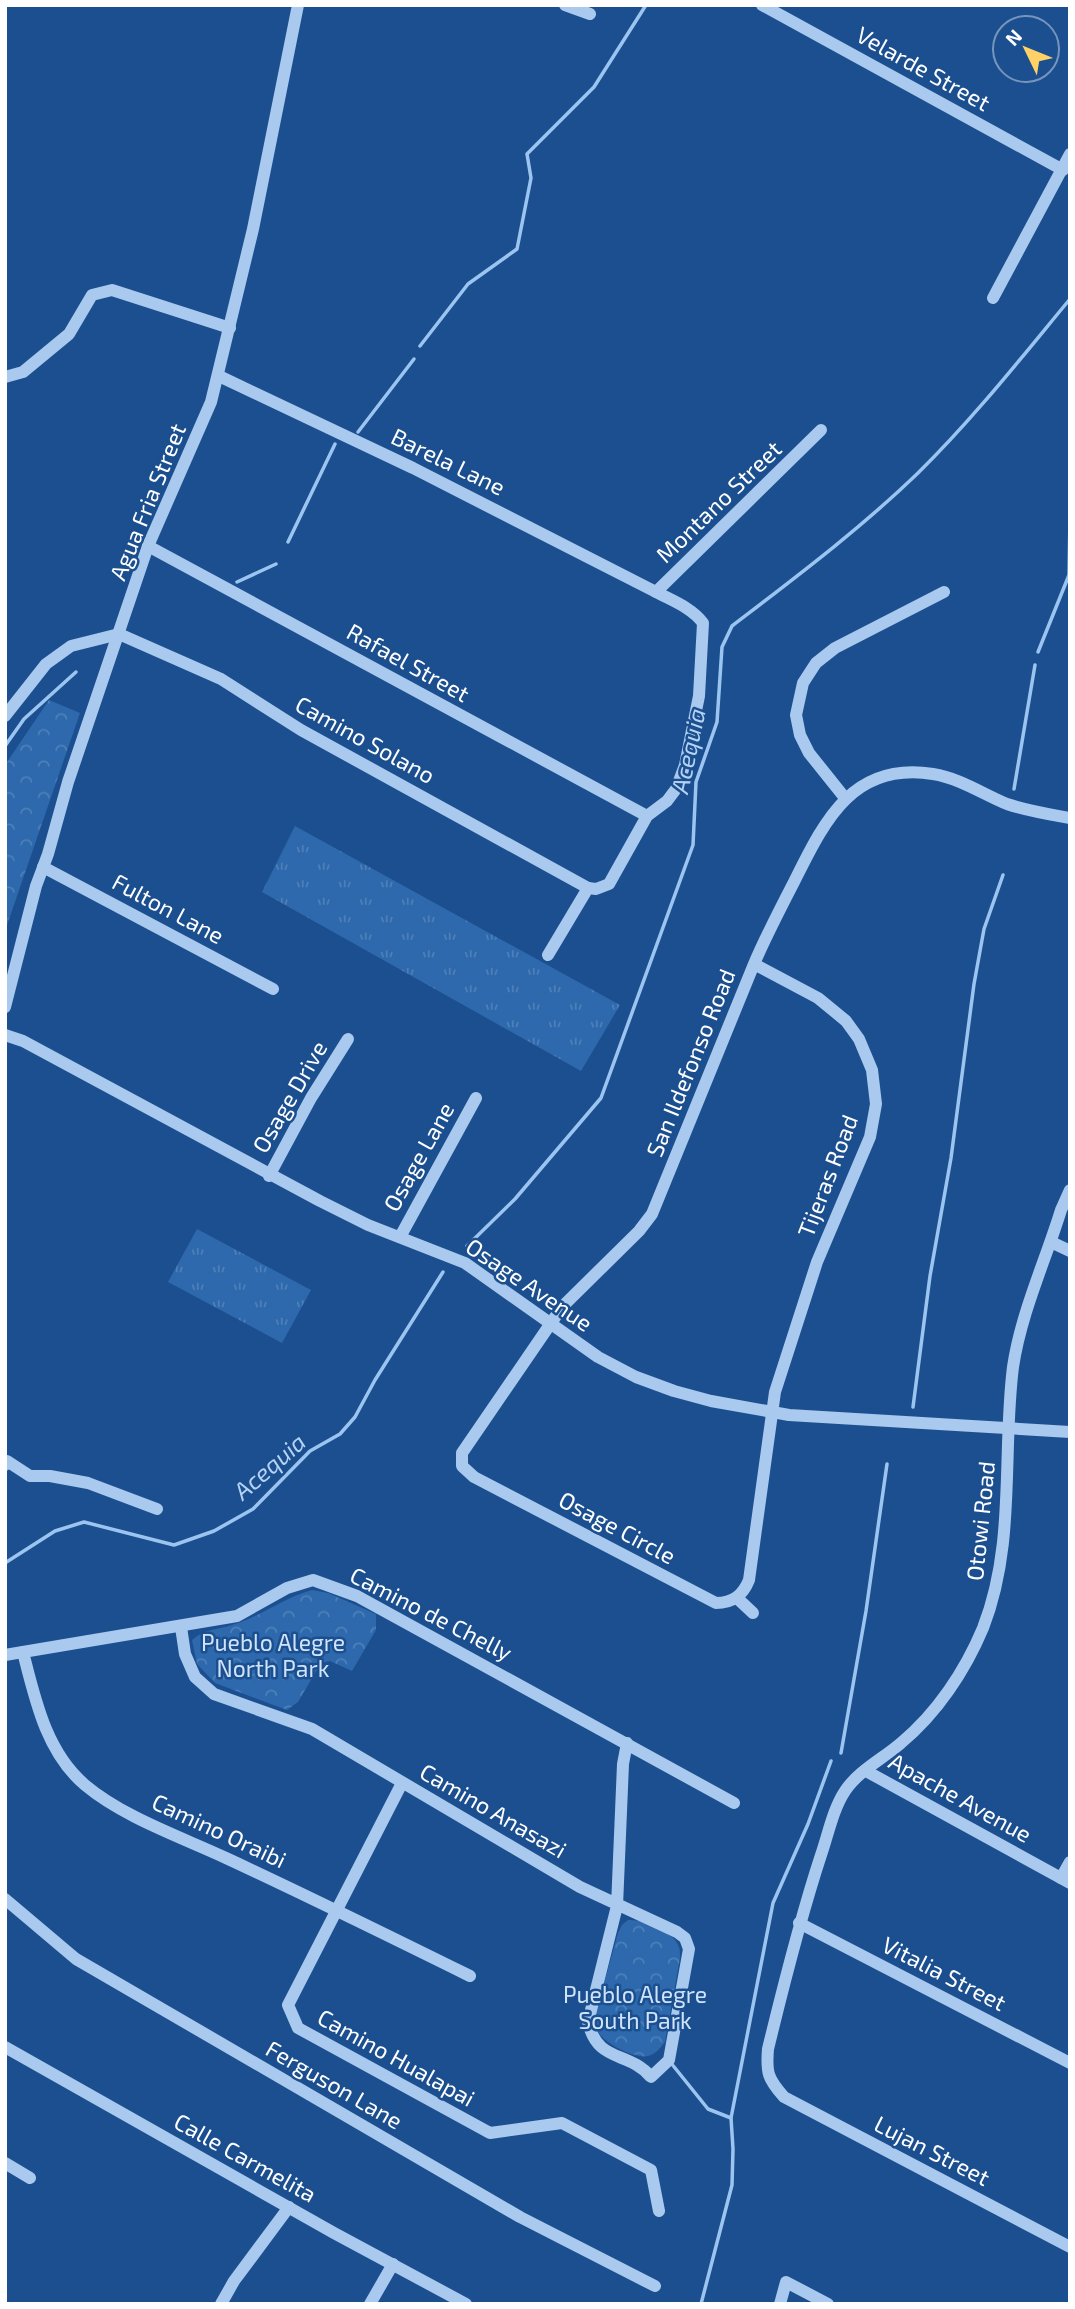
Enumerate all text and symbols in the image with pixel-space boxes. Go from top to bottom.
north arrow [991,14,1061,84]
street label: Velarde Street [852,20,995,116]
text: N [1000,24,1026,50]
street label: Agua Fria Street [103,419,191,584]
street label: Barela Lane [387,422,510,501]
street label: Montano Street [650,434,787,568]
street label: Rafael Street [342,617,475,707]
street label: Camino Solano [291,689,440,789]
water label: Acequia [664,706,711,797]
street label: Fulton Lane [108,867,229,949]
street label: San Ildefonso Road [640,965,741,1161]
street label: Osage Drive [246,1036,332,1157]
street label: Osage Lane [377,1097,459,1216]
street label: Tijeras Road [791,1110,863,1241]
street label: Osage Avenue [461,1232,598,1337]
water label: Acequia [226,1427,311,1506]
street label: Otowi Road [960,1460,1000,1582]
street label: Osage Circle [554,1485,681,1570]
street label: Camino de Chelly [346,1560,517,1666]
park label: Pueblo Alegre North Park [201,1628,345,1682]
street label: Apache Avenue [884,1746,1037,1848]
street label: Camino Anasazi [415,1757,572,1863]
street label: Camino Oraibi [148,1787,291,1873]
street label: Vitalia Street [878,1930,1011,2016]
park label: Pueblo Alegre South Park [563,1980,707,2034]
street label: Camino Hualapai [313,2002,480,2112]
street label: Ferguson Lane [261,2034,408,2134]
street label: Calle Carmelita [169,2107,321,2208]
street label: Lujan Street [870,2109,995,2191]

